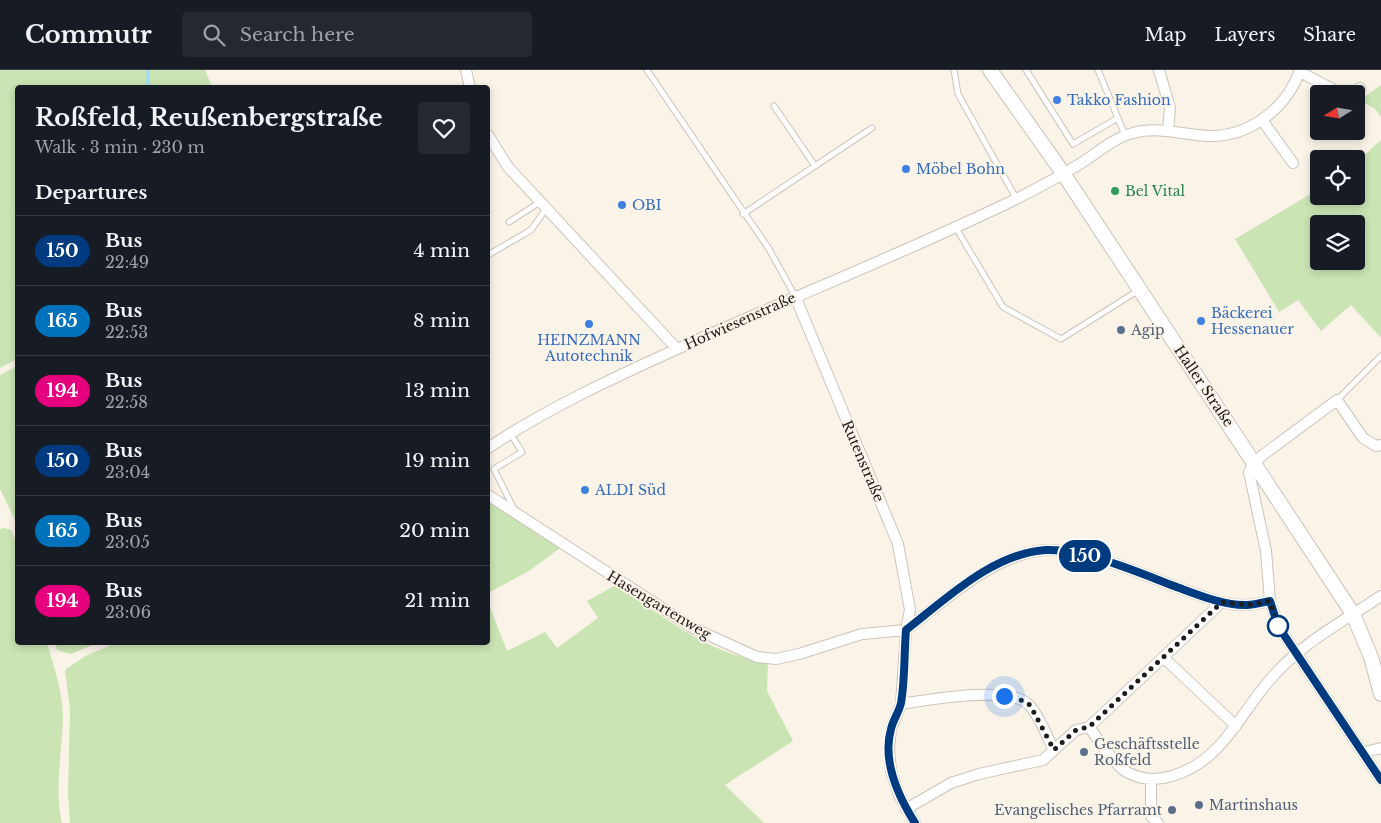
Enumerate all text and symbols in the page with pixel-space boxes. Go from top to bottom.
search box [182,12,532,57]
text: Commutr [25,20,152,49]
icon: search [200,21,228,49]
text: Search here [240,23,355,46]
text: Map [1145,24,1186,46]
text: Layers [1214,24,1275,46]
text: Share [1303,24,1356,46]
north arrow [1310,85,1365,140]
map controls [1310,85,1365,270]
place label: Takko Fashion [1067,91,1171,109]
marker: Takko Fashion [1051,94,1063,106]
button: heart [418,102,470,154]
text: Roßfeld, Reußenbergstraße [35,103,382,132]
text: Walk · 3 min · 230 m [35,137,205,157]
button: locate [1310,150,1365,205]
place label: Möbel Bohn [916,160,1005,178]
marker: Möbel Bohn [900,163,912,175]
text: Departures [35,181,147,204]
place label: Bel Vital [1125,182,1185,200]
marker: Bel Vital [1109,185,1121,197]
place label: OBI [632,196,662,214]
marker: OBI [616,199,628,211]
button: layers [1310,215,1365,270]
text: Bus [105,229,142,252]
text: 4 min [413,239,470,262]
text: 150 [46,240,79,262]
text: 22:49 [105,252,149,272]
street label: Hofwiesenstraße [682,288,798,354]
text: Bus [105,299,142,322]
place label: Bäckerei Hessenauer [1211,304,1294,338]
text: 8 min [413,309,470,332]
text: 165 [47,310,78,332]
marker: Bäckerei Hessenauer [1195,315,1207,327]
marker: HEINZMANN Autotechnik [583,318,595,330]
place label: Agip [1130,321,1164,339]
text: 22:53 [105,322,148,342]
marker: Agip [1115,324,1127,336]
place label: HEINZMANN Autotechnik [537,331,641,365]
street label: Haller Straße [1170,342,1238,430]
text: Bus [105,369,142,392]
text: 13 min [404,379,470,402]
text: 194 [47,380,78,402]
text: 22:58 [105,392,148,412]
street label: Rutenstraße [838,417,888,505]
text: Bus [105,439,142,462]
text: 19 min [404,449,470,472]
text: 150 [46,450,79,472]
text: 23:04 [105,462,150,482]
place label: ALDI Süd [594,481,666,499]
marker: ALDI Süd [579,484,591,496]
text: Bus [105,509,142,532]
text: 20 min [399,519,470,542]
text: 165 [47,520,78,542]
text: 23:05 [105,532,150,552]
line badge: 150 [1056,540,1114,572]
text: 150 [1069,545,1101,567]
street label: Hasengartenweg [604,567,715,644]
text: Bus [105,579,142,602]
text: 21 min [404,589,470,612]
text: 194 [47,590,78,612]
text: 23:06 [105,602,151,622]
unlabelled marker [1267,615,1289,637]
your location [992,684,1017,709]
place label: Geschäftsstelle Roßfeld [1094,735,1200,769]
marker: Geschäftsstelle Roßfeld [1078,746,1090,758]
place label: Martinshaus [1209,796,1298,814]
marker: Martinshaus [1193,799,1205,811]
place label: Evangelisches Pfarramt [994,801,1163,819]
marker: Evangelisches Pfarramt [1166,804,1178,816]

